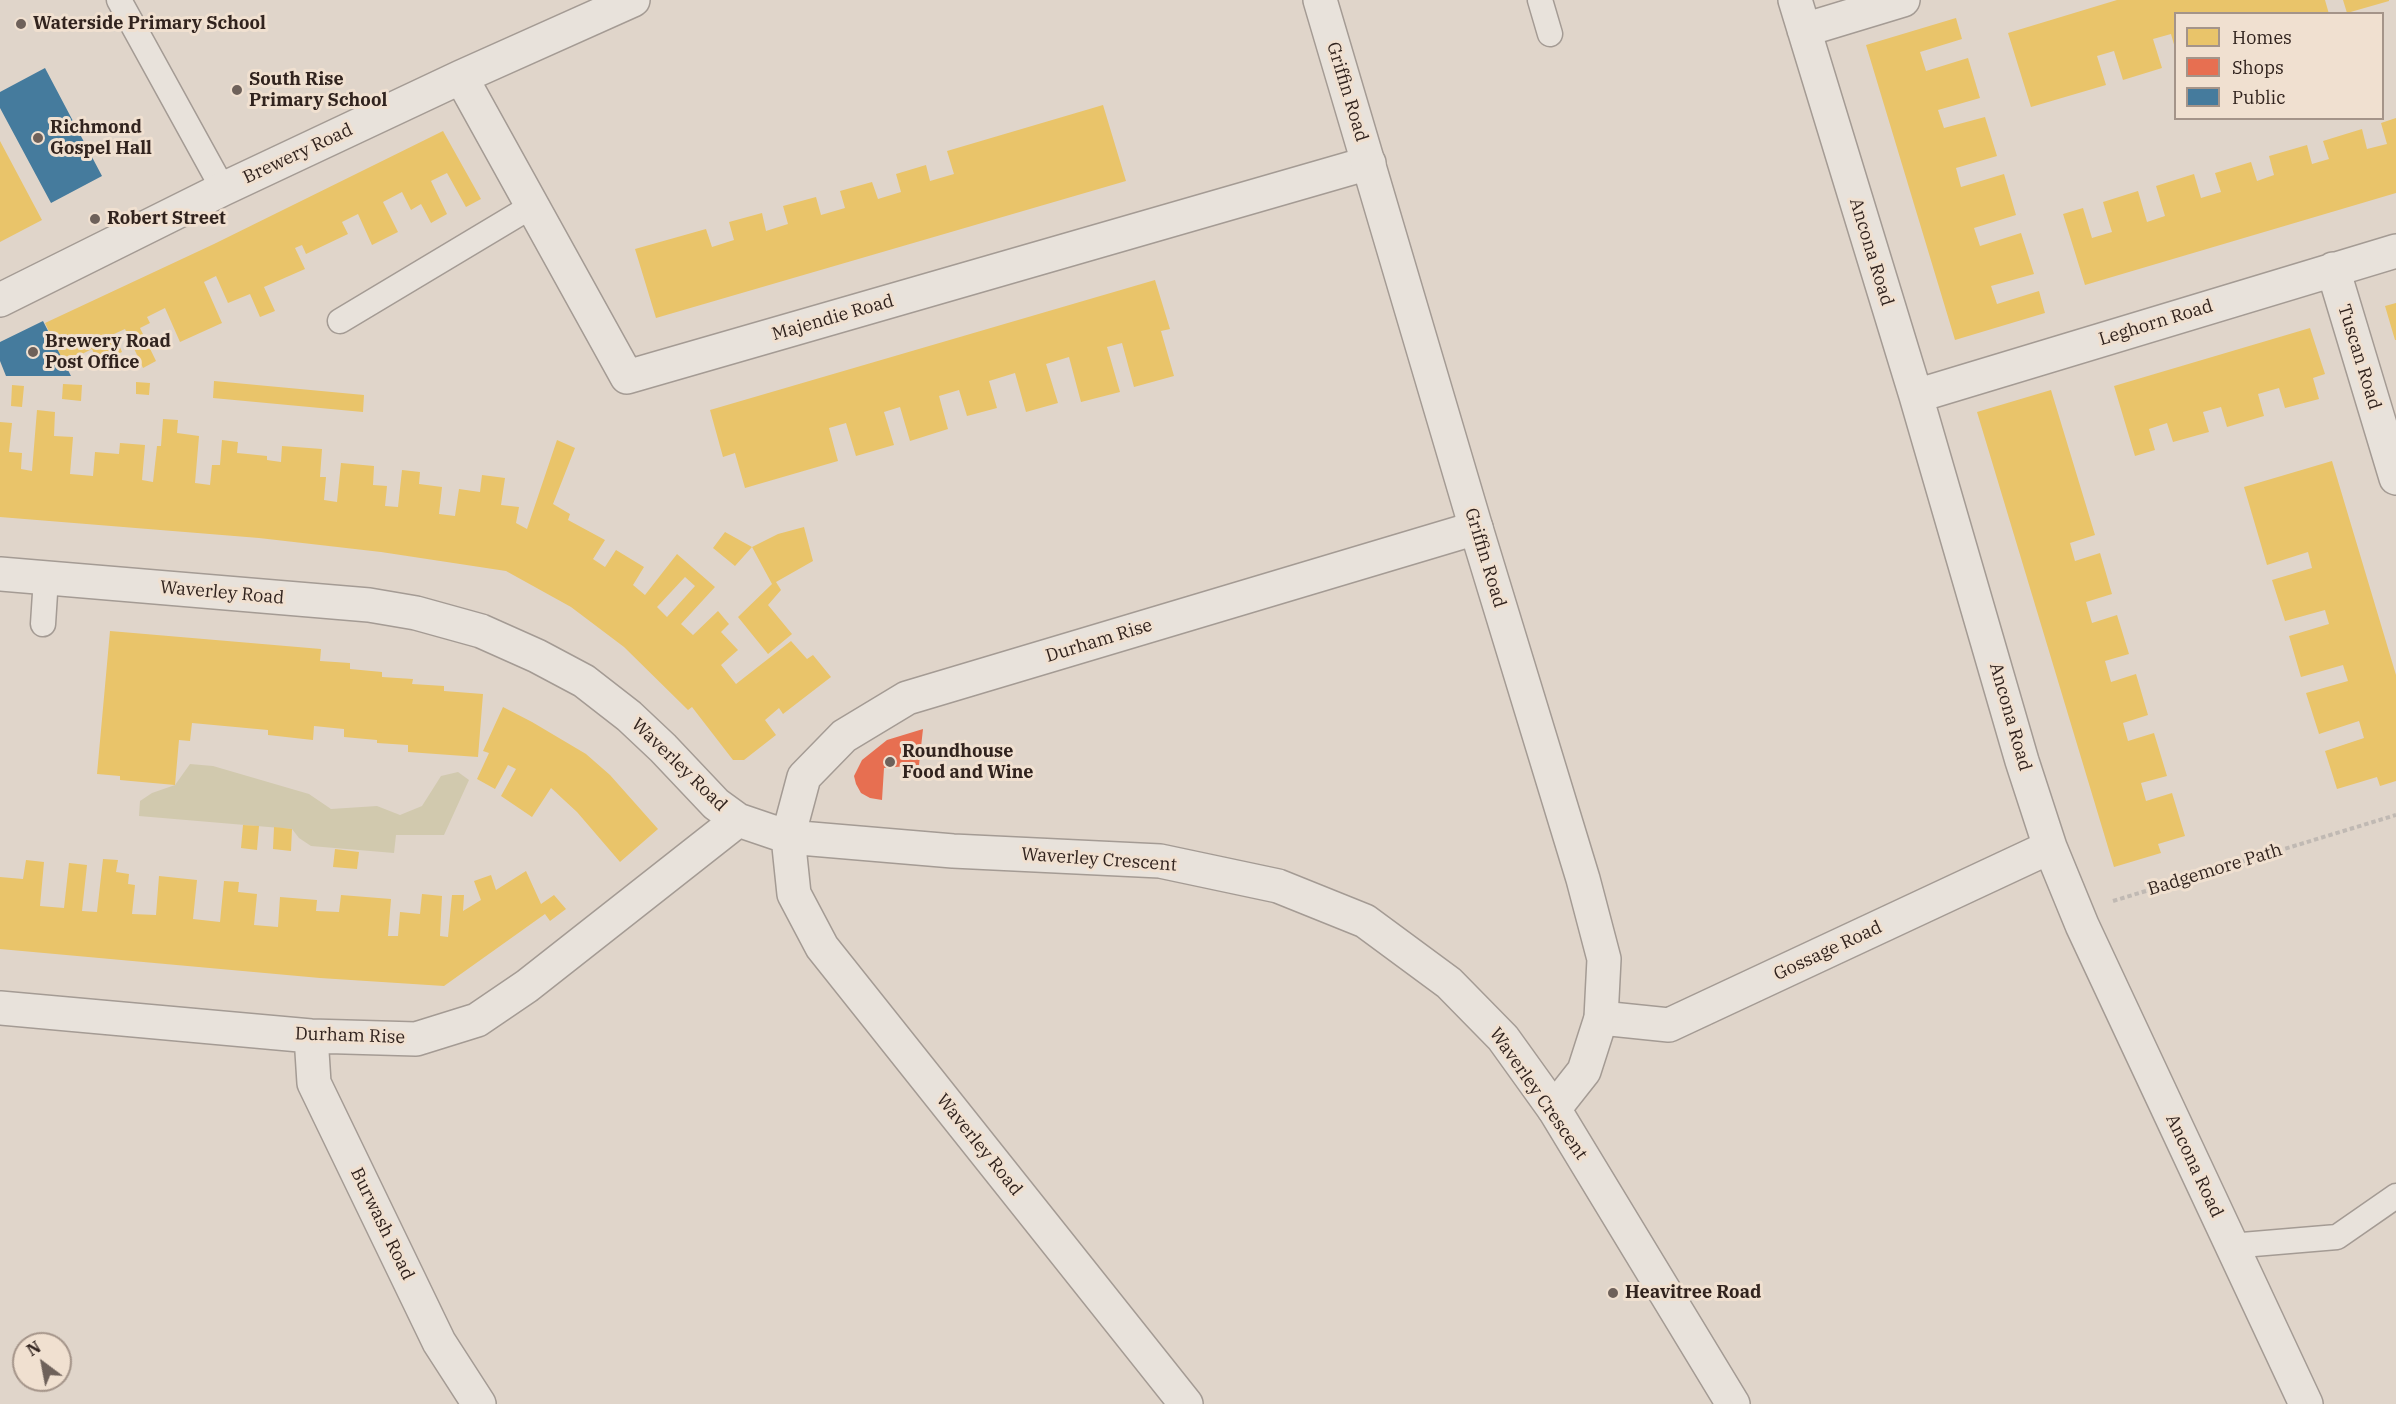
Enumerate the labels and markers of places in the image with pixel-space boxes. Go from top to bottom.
place label: Waterside Primary School [33,13,266,35]
marker: Waterside Primary School [14,17,28,31]
place label: South Rise Primary School [249,69,387,112]
marker: South Rise Primary School [230,83,244,97]
place label: Richmond Gospel Hall [50,117,152,160]
marker: Richmond Gospel Hall [31,131,45,145]
place label: Robert Street [107,208,226,230]
marker: Robert Street [88,212,102,226]
place label: Brewery Road Post Office [45,331,171,374]
marker: Brewery Road Post Office [26,345,40,359]
place label: Roundhouse Food and Wine [902,741,1034,783]
marker: Roundhouse Food and Wine [883,755,897,769]
place label: Heavitree Road [1625,1282,1761,1304]
marker: Heavitree Road [1606,1286,1620,1300]

